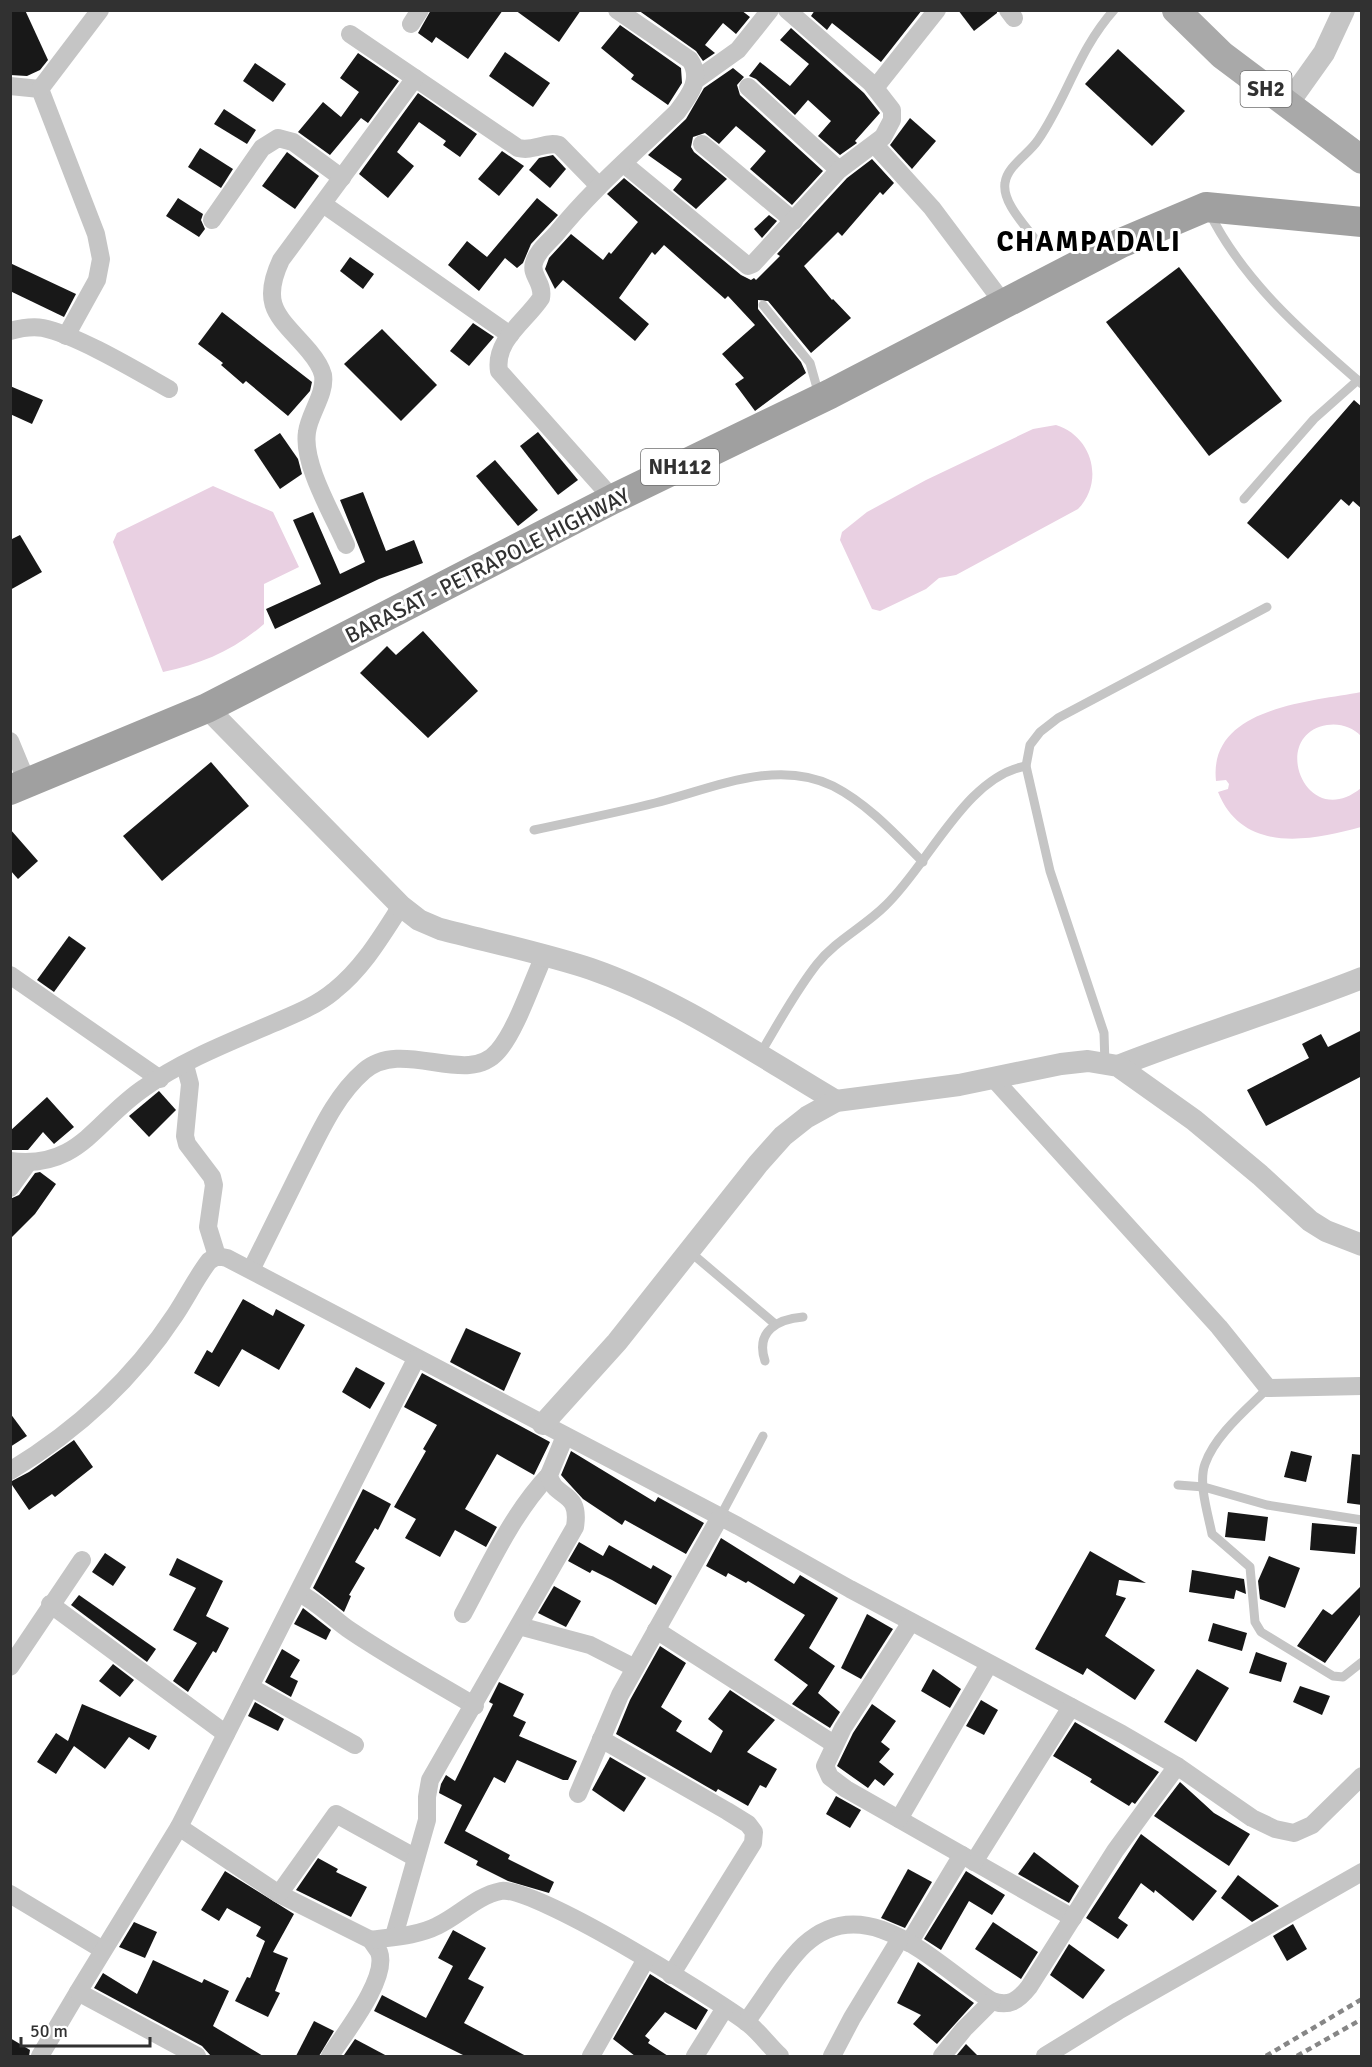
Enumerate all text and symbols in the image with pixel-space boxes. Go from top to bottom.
road number: SH2 [1240,71,1292,107]
district label: CHAMPADALI [997,225,1181,259]
road number: NH112 [641,449,719,485]
street label: BARASAT - PETRAPOLE HIGHWAY [340,482,634,649]
scale bar [21,2010,150,2048]
text: 50 m [30,2020,68,2042]

